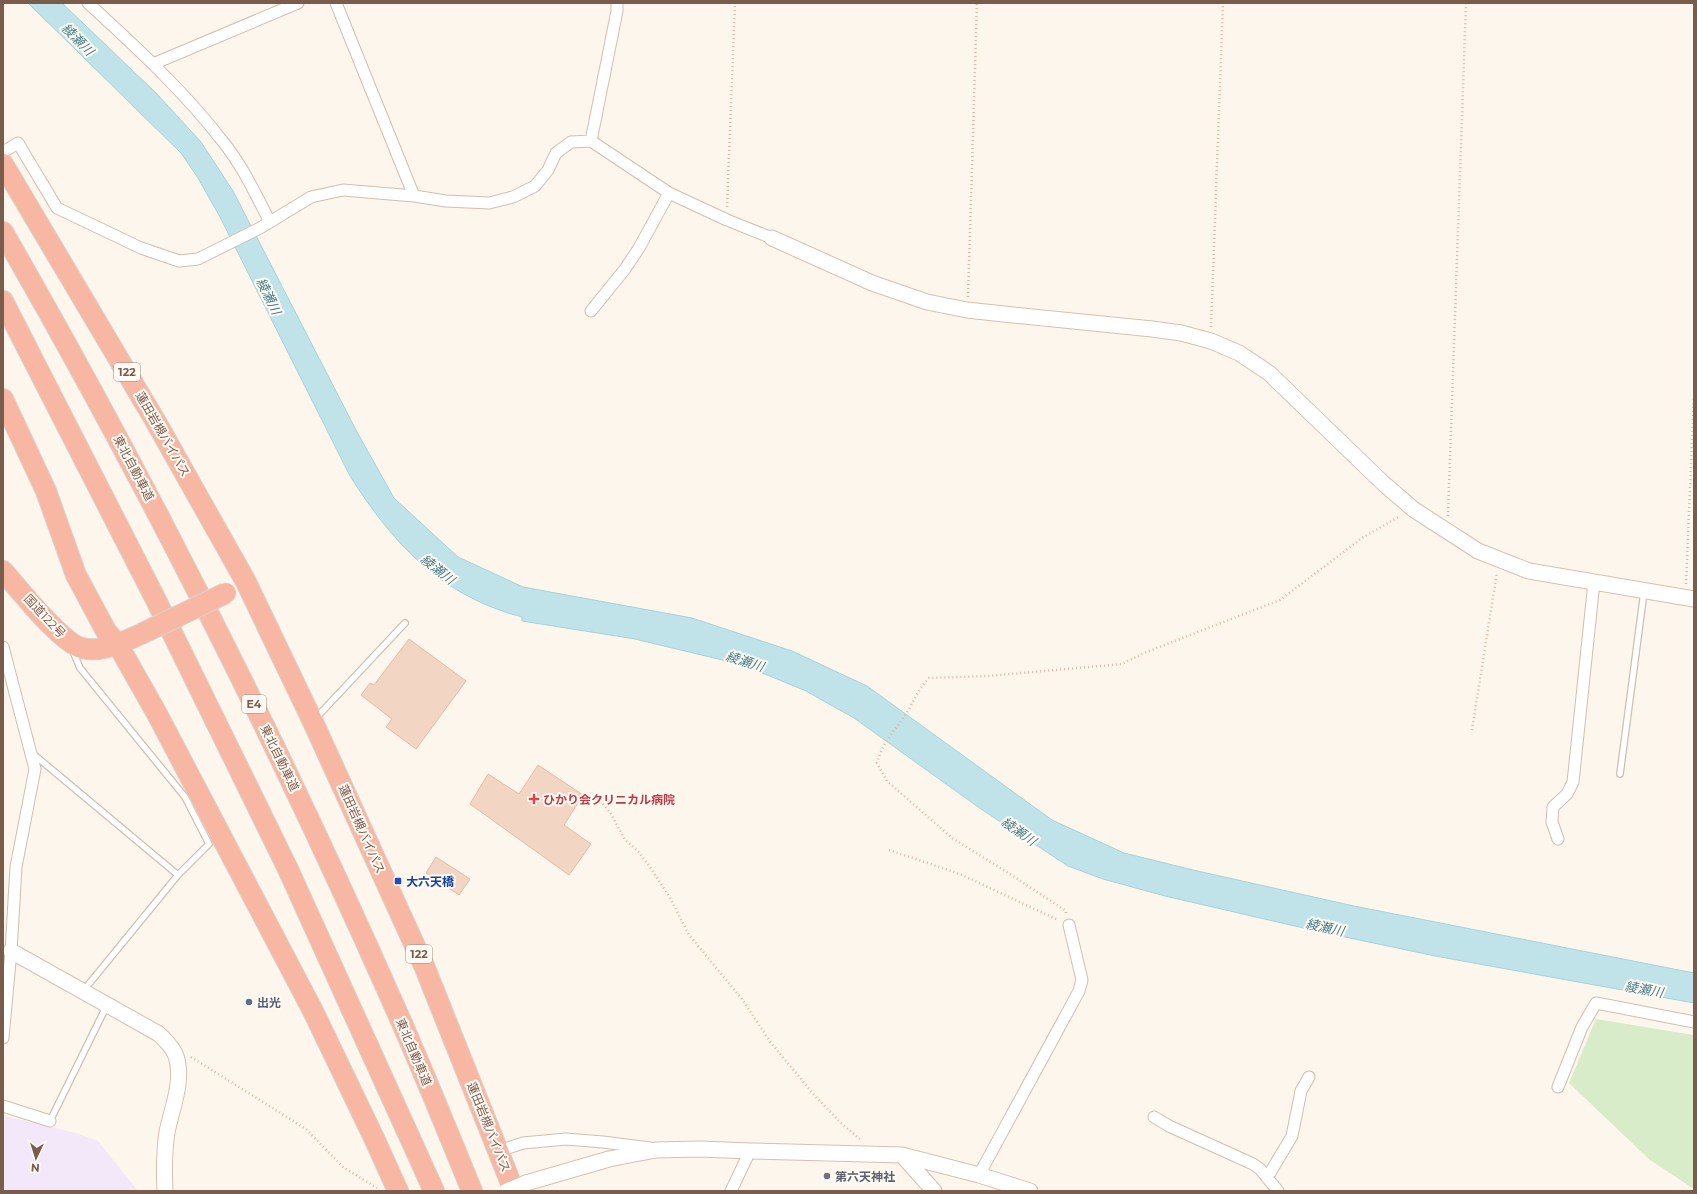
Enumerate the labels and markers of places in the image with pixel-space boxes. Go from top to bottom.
place label: ひかり会クリニカル病院 [543,792,675,807]
marker: ひかり会クリニカル病院 [528,793,540,805]
place label: 大六天橋 [406,874,455,889]
marker: 大六天橋 [393,876,403,886]
place label: 出光 [257,995,281,1010]
marker: 出光 [244,997,254,1007]
place label: 第六天神社 [835,1169,895,1184]
marker: 第六天神社 [822,1171,832,1181]

